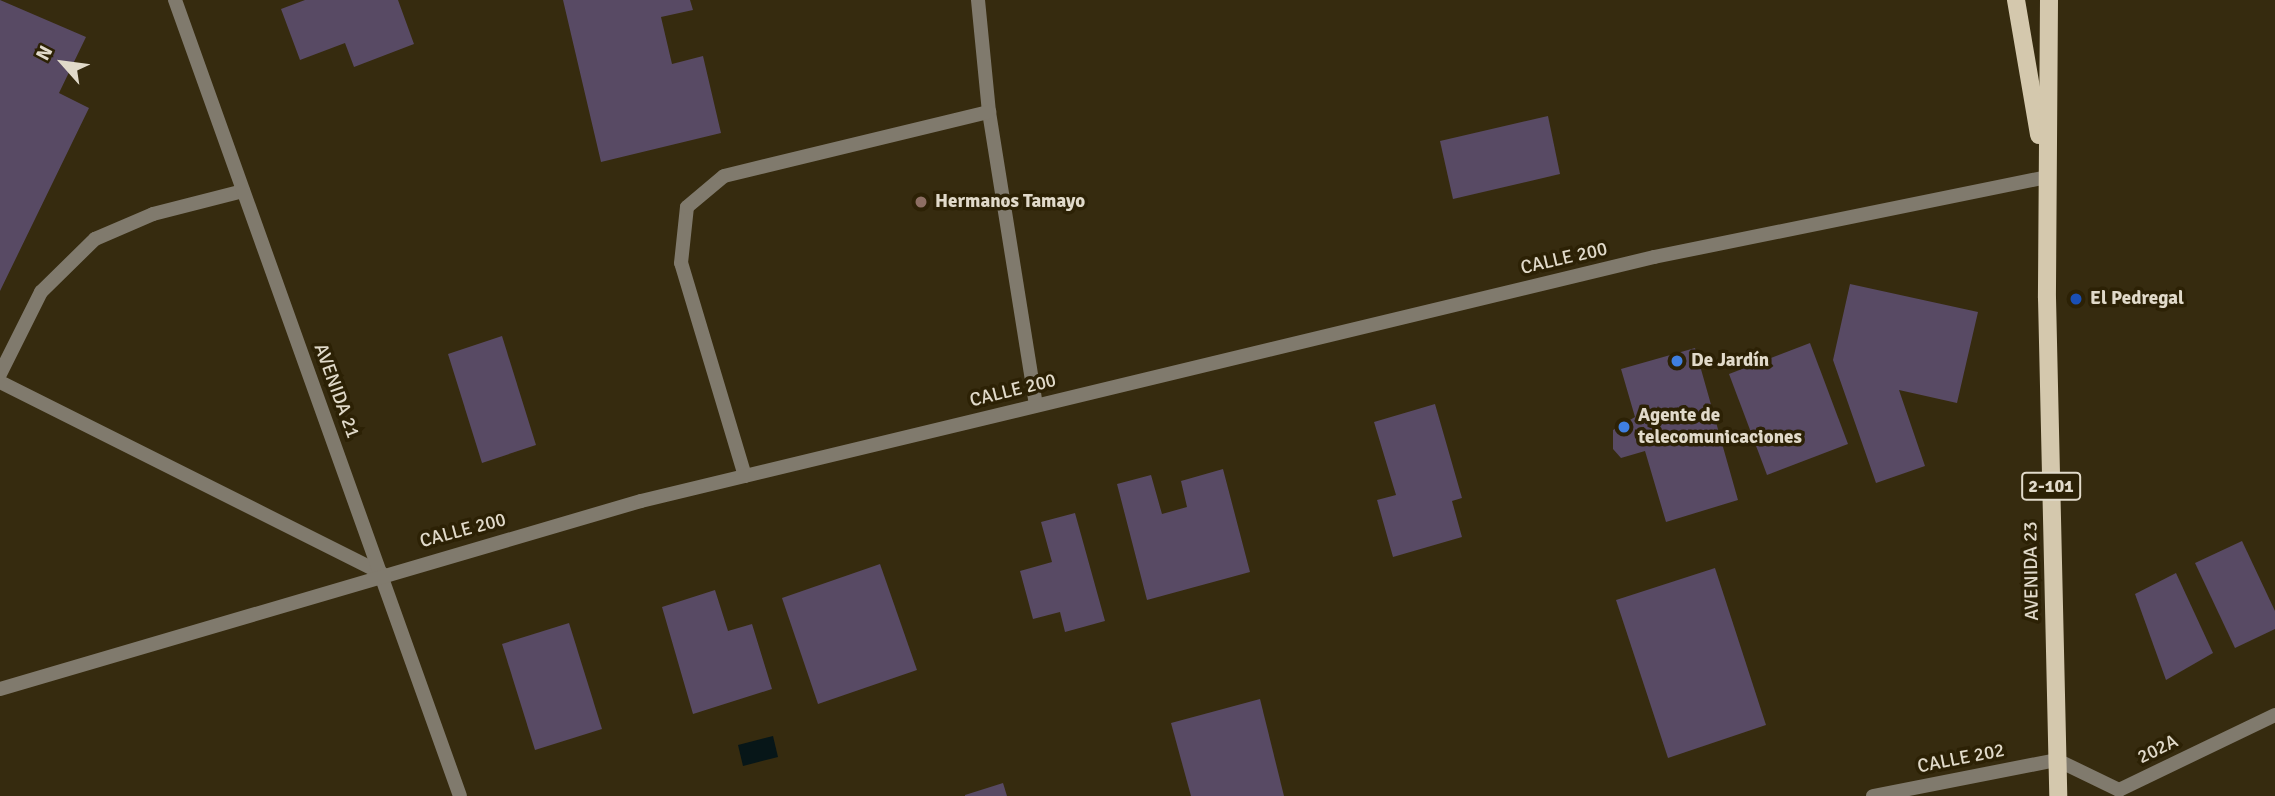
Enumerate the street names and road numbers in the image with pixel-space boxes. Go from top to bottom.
street label: CALLE 200 [1518,238,1610,280]
street label: AVENIDA 21 [308,340,364,442]
street label: CALLE 200 [967,369,1059,413]
road number: 2-101 [2020,472,2082,500]
street label: CALLE 200 [417,509,509,553]
street label: AVENIDA 23 [2020,521,2044,621]
street label: 202A [2134,730,2182,770]
street label: CALLE 202 [1916,739,2006,779]

